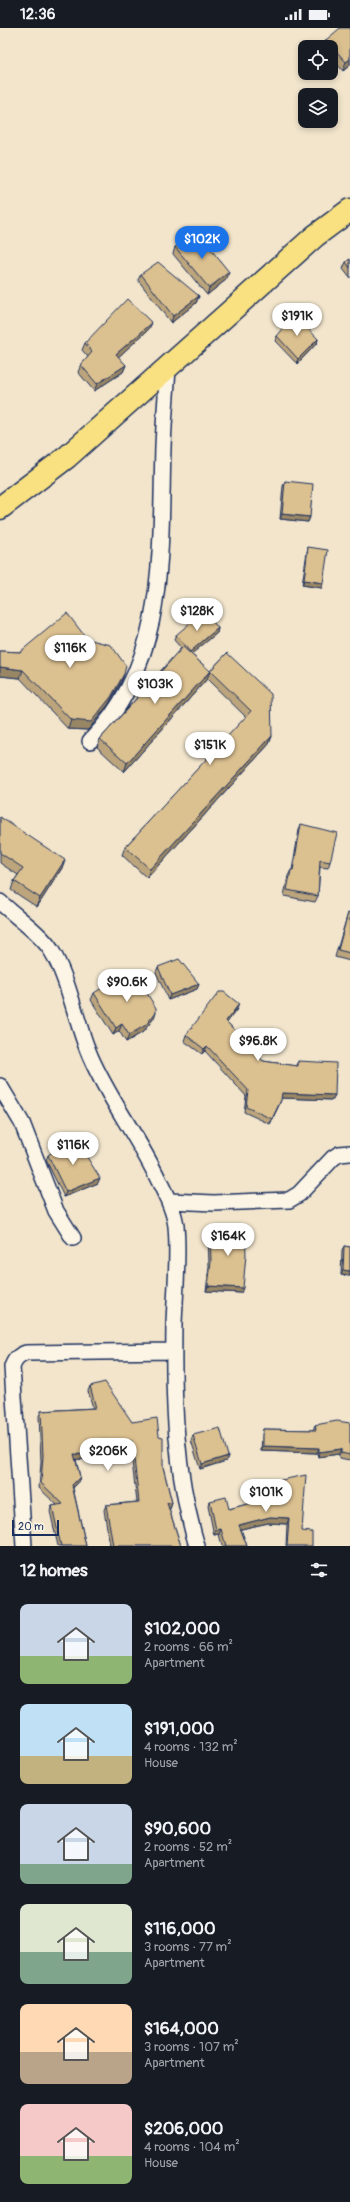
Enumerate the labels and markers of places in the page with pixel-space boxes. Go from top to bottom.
pin: $102K [174,226,230,260]
pin: $191K [269,303,325,337]
pin: $128K [169,598,225,632]
pin: $116K [42,635,98,669]
pin: $103K [127,671,183,705]
pin: $151K [182,732,238,766]
pin: $90.6K [94,969,160,1003]
pin: $96.8K [225,1028,291,1062]
pin: $116K [45,1132,101,1166]
pin: $164K [200,1223,256,1257]
pin: $206K [80,1438,136,1472]
pin: $101K [238,1479,294,1513]

